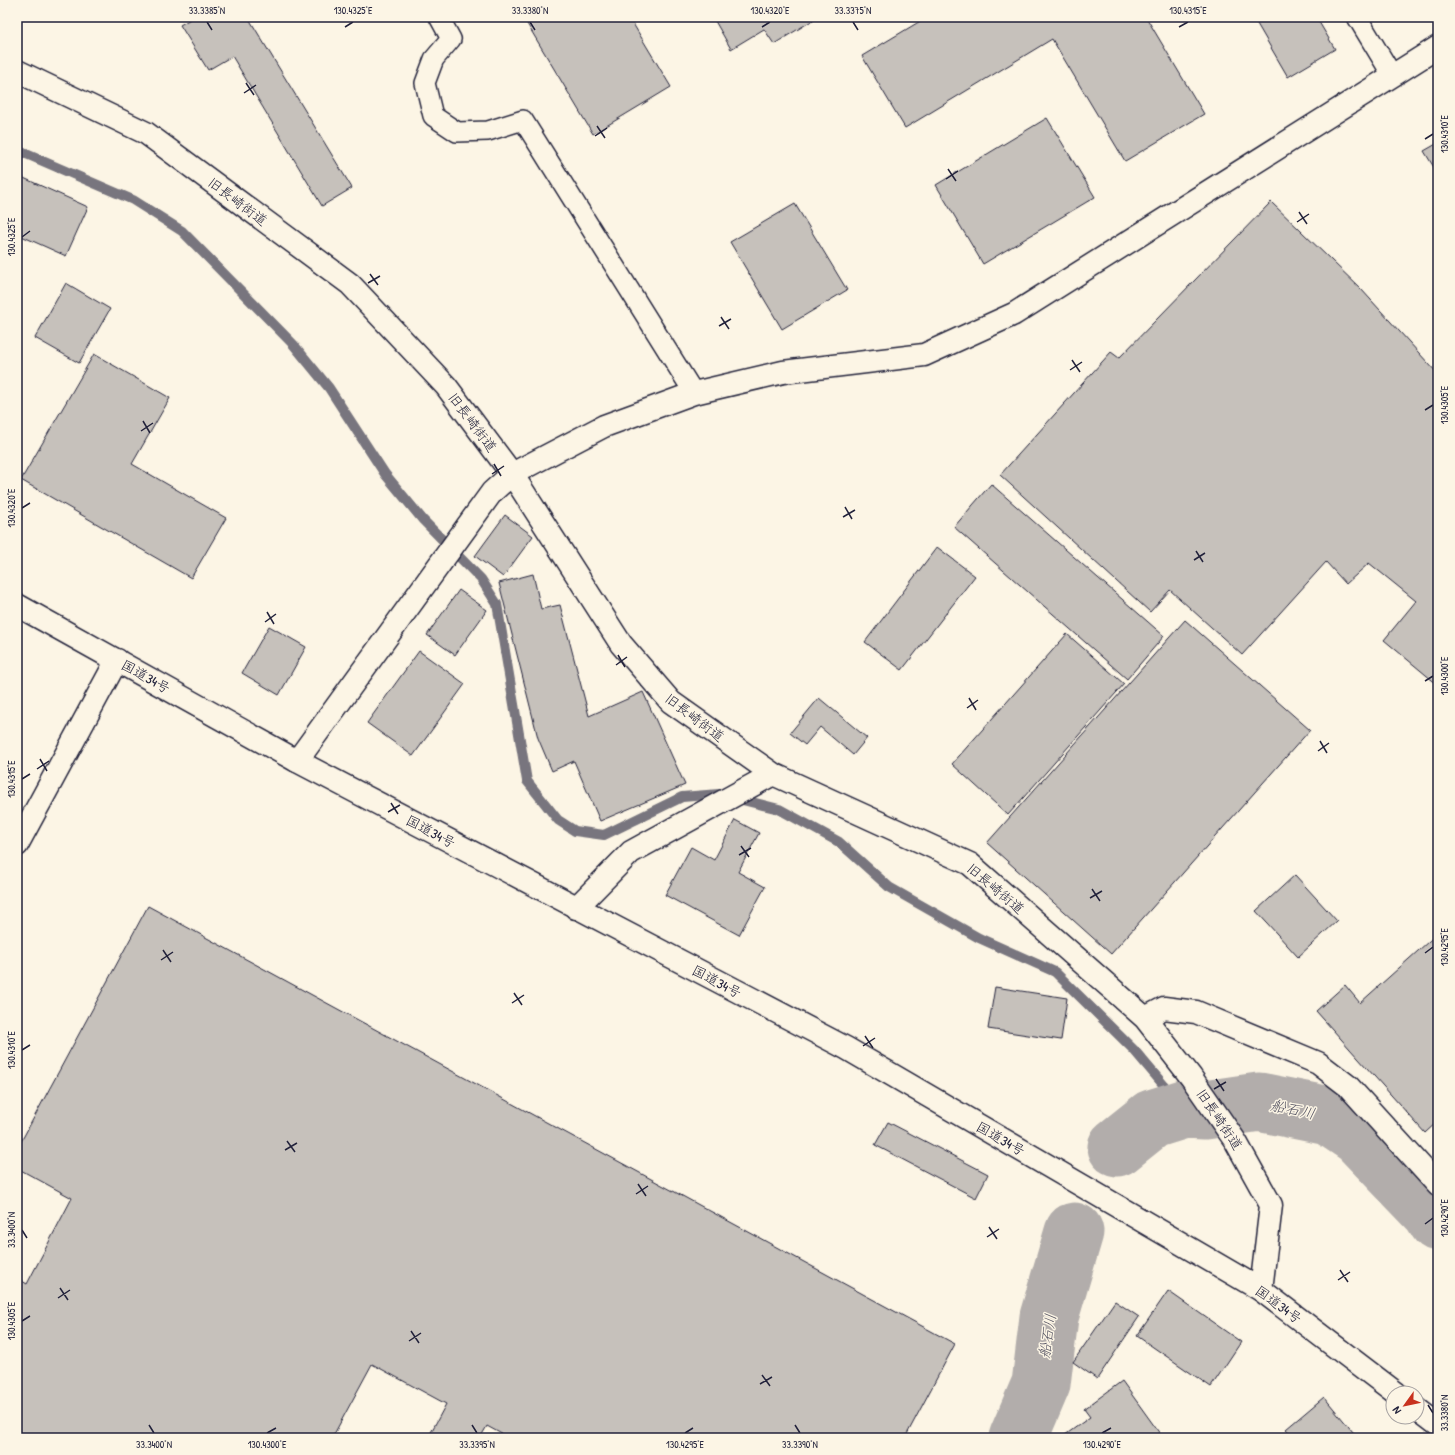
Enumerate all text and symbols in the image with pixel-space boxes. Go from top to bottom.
text: 33.3385°N [189,4,225,17]
text: 130.4325°E [334,4,373,17]
text: 33.3380°N [512,4,548,17]
text: 130.4320°E [751,4,790,17]
text: 33.3375°N [835,4,871,17]
text: 130.4315°E [1169,4,1207,17]
text: 130.4310°E [1438,115,1451,153]
street label: 旧長崎街道 [204,172,272,230]
text: 130.4325°E [5,217,18,256]
text: 130.4305°E [1438,385,1451,424]
street label: 旧長崎街道 [444,388,502,456]
text: 130.4320°E [5,488,18,527]
street label: 国道34号 [118,655,174,697]
text: 130.4300°E [1438,656,1451,695]
street label: 旧長崎街道 [661,688,729,746]
text: 130.4315°E [5,760,18,798]
street label: 国道34号 [403,810,459,852]
street label: 旧長崎街道 [963,858,1029,918]
text: 130.4295°E [1438,928,1451,966]
street label: 国道34号 [689,960,745,1002]
text: 130.4310°E [5,1031,18,1069]
street label: 旧長崎街道 [1193,1085,1247,1153]
water label: 船石川 [1269,1094,1317,1124]
street label: 国道34号 [973,1116,1029,1160]
text: 130.4290°E [1438,1198,1451,1237]
text: 33.3400°N [5,1212,18,1248]
street label: 国道34号 [1252,1281,1306,1327]
text: 130.4305°E [5,1301,18,1340]
water label: 船石川 [1033,1312,1061,1360]
north arrow [1385,1385,1425,1425]
text: 33.3380°N [1438,1395,1451,1431]
text: N [1389,1404,1404,1417]
text: 33.3400°N [136,1438,172,1451]
text: 130.4300°E [248,1438,287,1451]
text: 33.3395°N [459,1438,495,1451]
text: 130.4295°E [666,1438,704,1451]
text: 33.3390°N [782,1438,818,1451]
text: 130.4290°E [1083,1438,1122,1451]

